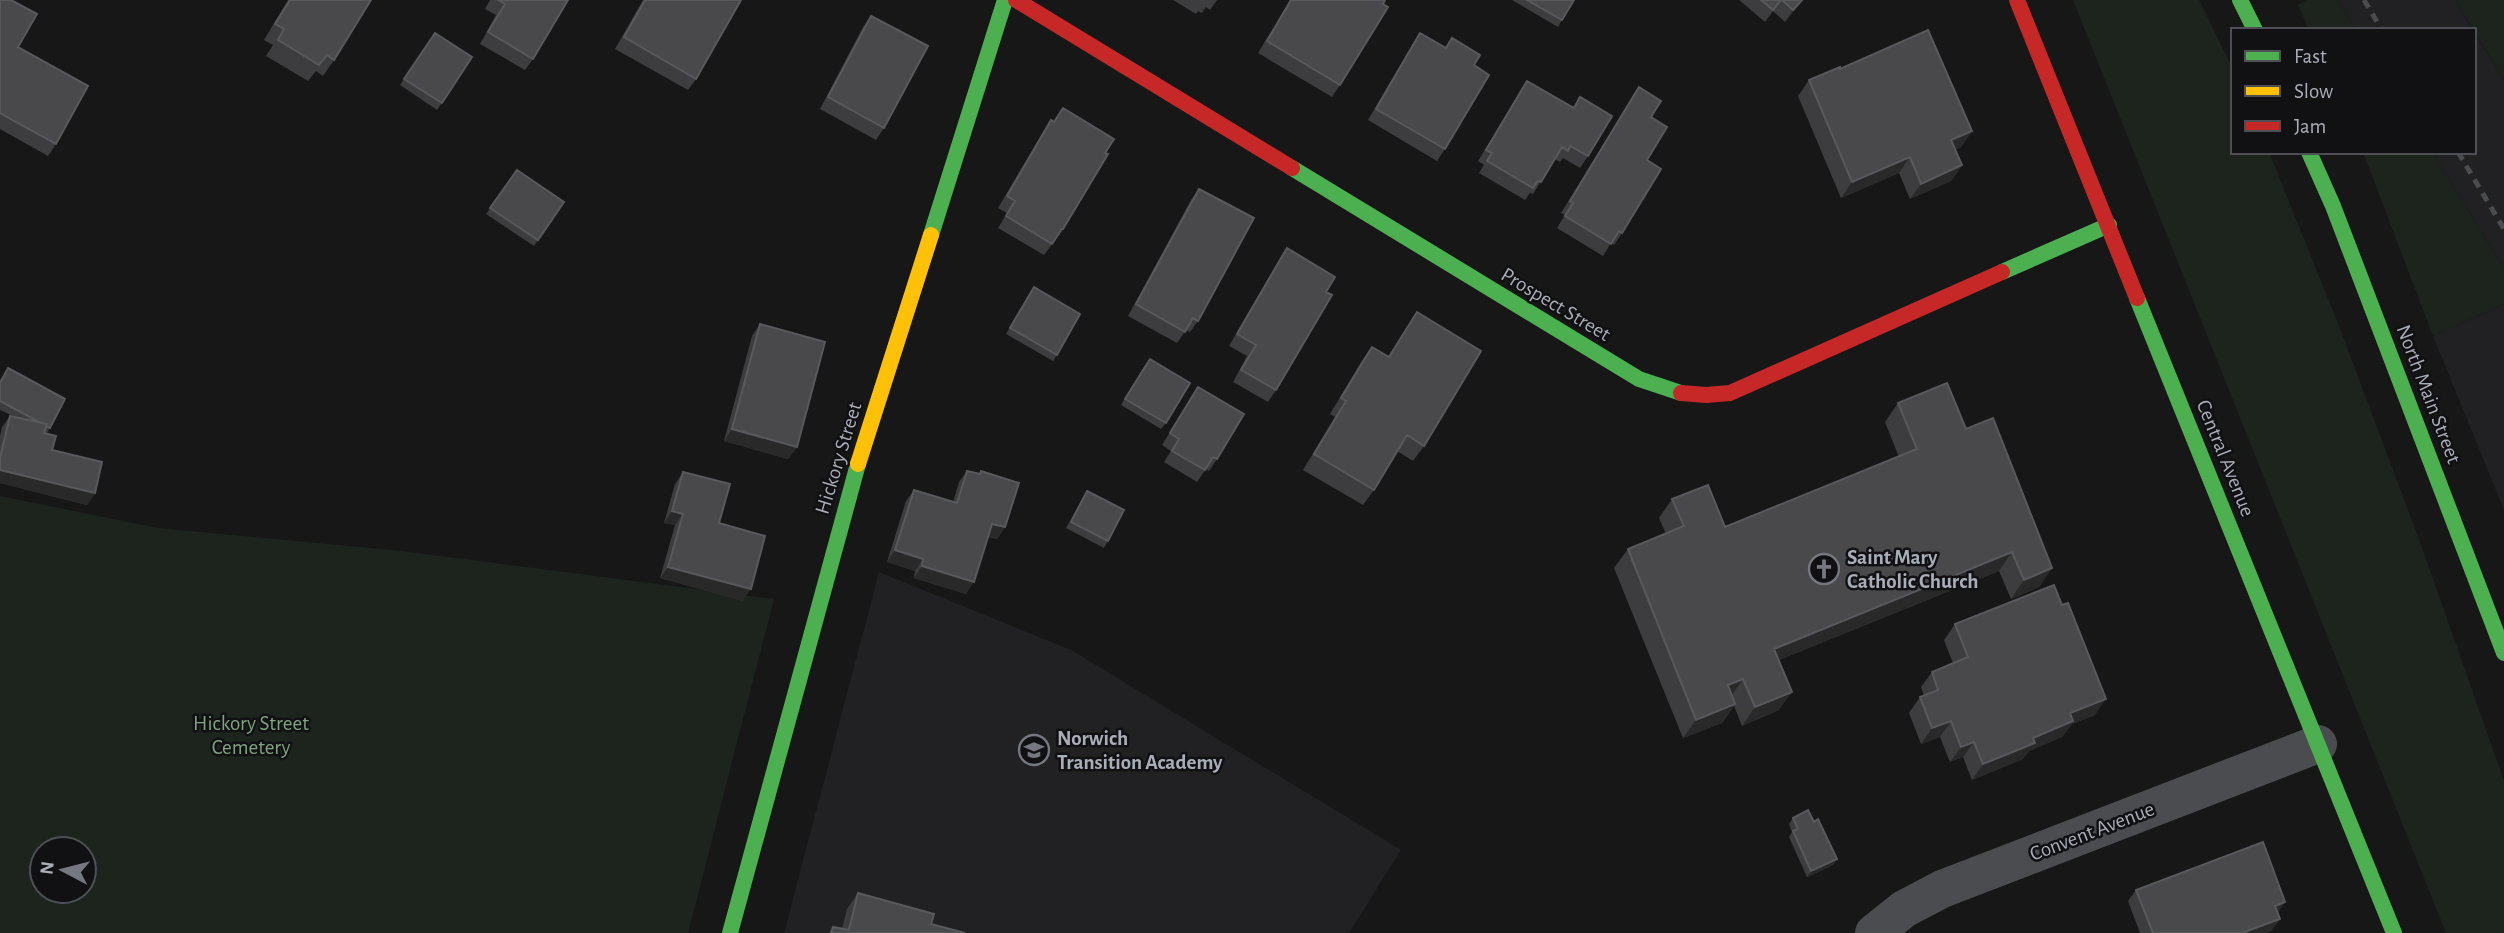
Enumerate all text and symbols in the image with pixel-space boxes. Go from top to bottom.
legend [2231,28,2476,154]
text: Fast [2294,46,2327,67]
text: Slow [2294,81,2333,102]
text: Jam [2294,116,2326,137]
street label: Prospect Street [1497,264,1614,345]
street label: North Main Street [2392,322,2465,467]
street label: Central Avenue [2193,397,2258,520]
street label: Hickory Street [812,399,866,517]
place label: Saint Mary Catholic Church [1847,547,1978,592]
church icon: Saint Mary Catholic Church [1807,552,1841,586]
park label: Hickory Street Cemetery [193,713,309,758]
place label: Norwich Transition Academy [1057,728,1223,773]
school or university icon: Norwich Transition Academy [1017,733,1051,767]
street label: Convent Avenue [2027,798,2157,865]
north arrow [28,835,98,905]
text: N [37,860,58,876]

